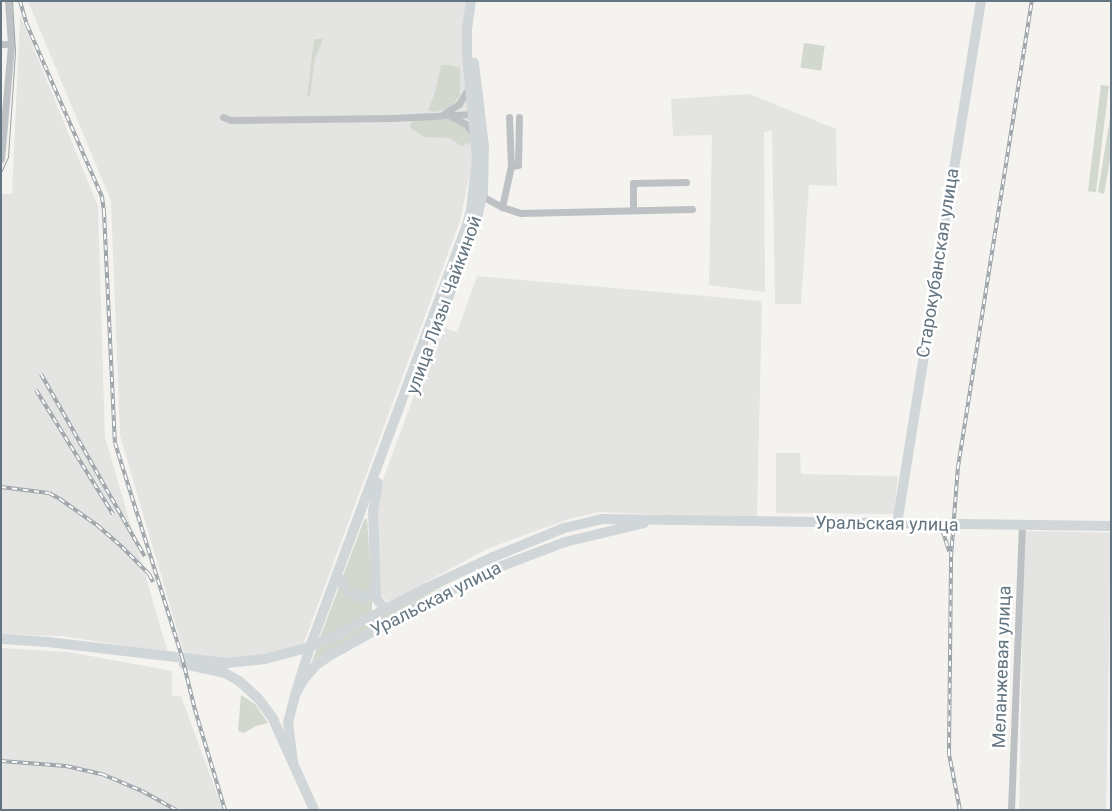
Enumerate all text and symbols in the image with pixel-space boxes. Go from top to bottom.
street label: Старокубанская улица [912,167,964,359]
street label: улица Лизы Чайкиной [402,213,486,397]
street label: Уральская улица [815,512,959,536]
street label: Уральская улица [367,557,505,641]
street label: Меланжевая улица [988,585,1016,749]

